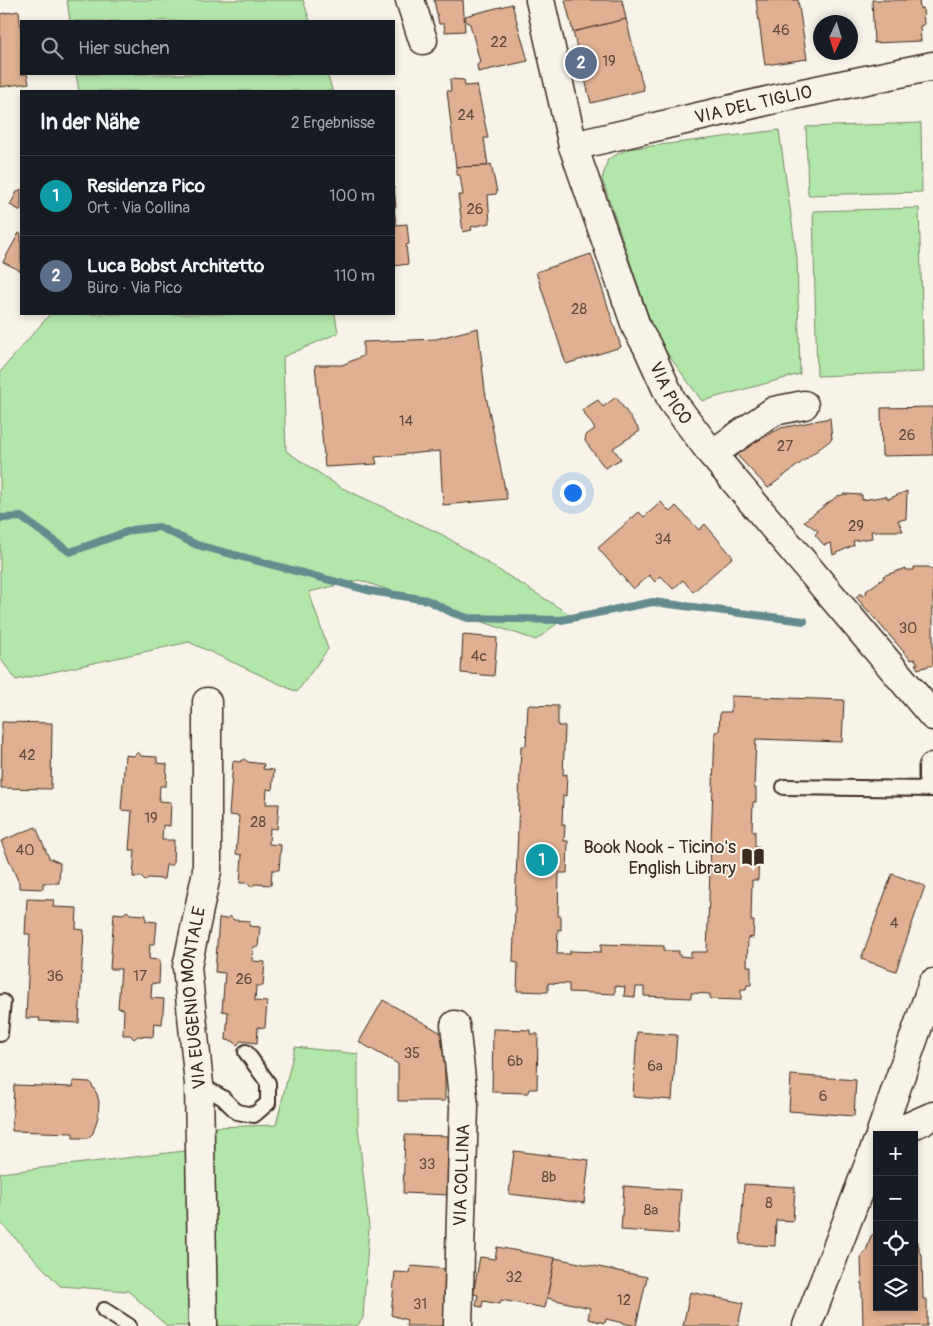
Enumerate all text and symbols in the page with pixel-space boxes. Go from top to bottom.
north arrow [813,15,858,60]
search box [20,20,395,75]
house number: 46 [772,21,790,40]
house number: 22 [491,33,507,52]
icon: search [38,34,66,62]
text: Hier suchen [78,36,170,60]
pin: 2 [565,44,597,82]
house number: 19 [602,52,616,71]
street label: VIA DEL TIGLIO [692,80,814,129]
house number: 24 [457,106,475,125]
text: In der Nähe [40,109,140,136]
text: 2 Ergebnisse [291,113,375,133]
text: Residenza Pico [87,174,205,198]
text: 1 [53,186,59,206]
text: 100 m [329,186,375,206]
text: Ort · Via Collina [87,198,190,218]
house number: 26 [466,200,484,219]
text: Luca Bobst Architetto [87,254,264,278]
text: 2 [52,266,60,286]
text: 110 m [334,266,375,286]
text: Büro · Via Pico [87,278,182,298]
house number: 28 [571,300,587,319]
street label: VIA PICO [644,358,697,429]
house number: 14 [399,412,414,431]
house number: 26 [898,426,916,445]
house number: 27 [777,437,793,456]
your location [560,480,586,506]
house number: 29 [848,517,864,536]
house number: 34 [654,530,672,549]
house number: 30 [899,619,917,638]
house number: 4c [471,647,488,666]
house number: 42 [18,746,36,765]
house number: 19 [144,809,158,828]
house number: 28 [250,813,266,832]
place label: Book Nook - Ticino's English Library [583,836,736,880]
house number: 40 [16,841,34,860]
pin: 1 [526,841,558,879]
library icon: Book Nook - Ticino's English Library [740,844,766,870]
street label: VIA EUGENIO MONTALE [175,904,211,1090]
house number: 4 [890,914,899,933]
house number: 36 [46,967,64,986]
house number: 17 [133,967,147,986]
house number: 26 [235,970,253,989]
house number: 35 [404,1044,420,1063]
house number: 6b [507,1052,523,1071]
house number: 6a [647,1057,663,1076]
house number: 6 [819,1087,827,1106]
street label: VIA COLLINA [449,1123,475,1227]
map controls [873,1131,918,1311]
button: + [873,1131,918,1176]
house number: 33 [419,1155,435,1174]
house number: 8b [542,1168,556,1187]
button: − [873,1176,918,1221]
house number: 8 [765,1194,773,1213]
house number: 8a [644,1201,658,1220]
button: locate [873,1221,918,1266]
button: layers [873,1266,918,1311]
house number: 32 [506,1268,522,1287]
house number: 12 [617,1291,631,1310]
house number: 31 [413,1295,427,1314]

